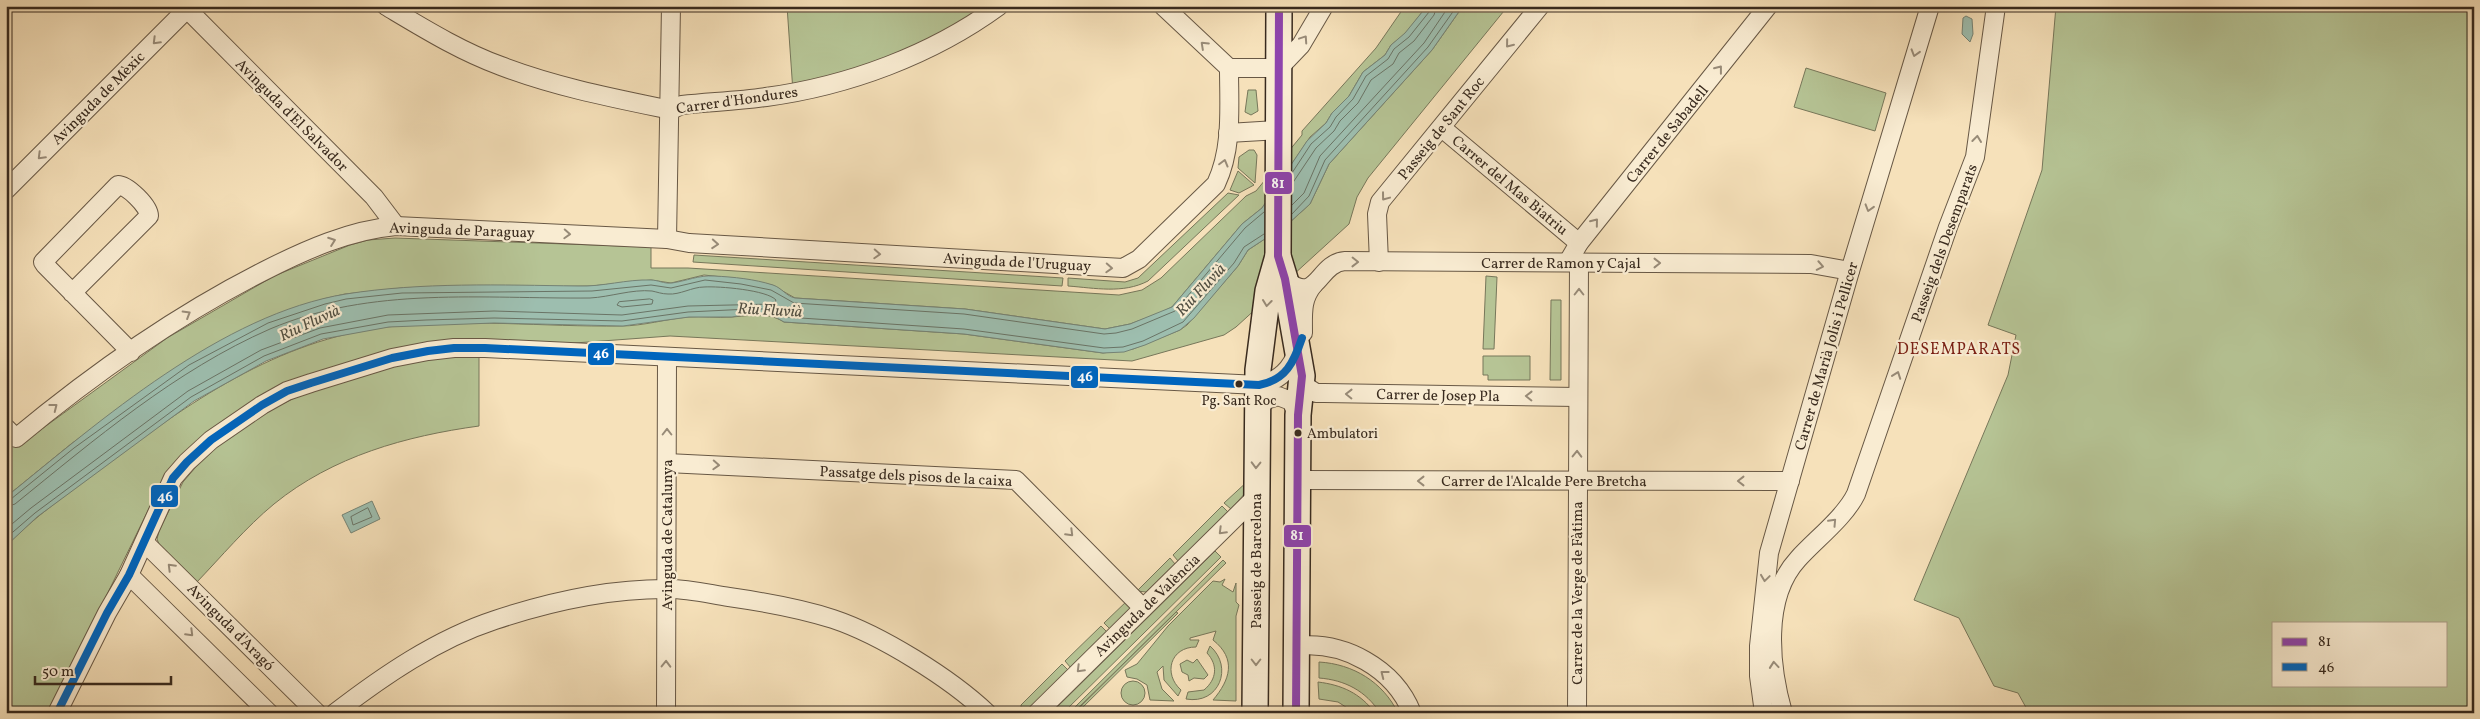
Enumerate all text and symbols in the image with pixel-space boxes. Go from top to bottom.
one-way arrow [153,35,162,44]
one-way arrow [1298,36,1307,45]
one-way arrow [1507,38,1515,47]
one-way arrow [1201,42,1210,51]
street label: Avinguda de Mèxic [48,47,151,151]
one-way arrow [1911,48,1921,56]
street label: Avinguda d'El Salvador [230,55,352,177]
one-way arrow [1714,65,1723,74]
street label: Passeig de Sant Roc [1394,73,1491,185]
street label: Carrer de Sabadell [1622,81,1714,188]
street label: Carrer d'Hondures [675,83,799,120]
street label: Carrer del Mas Biatriu [1446,131,1572,241]
one-way arrow [1972,134,1982,143]
one-way arrow [38,150,47,159]
one-way arrow [1218,159,1229,168]
street label: Passeig dels Desemparats [1907,161,1984,326]
line badge: 81 [1264,171,1293,195]
text: 81 [1271,175,1285,194]
one-way arrow [1382,191,1390,200]
one-way arrow [1864,204,1874,212]
street label: Avinguda de Paraguay [389,218,535,245]
one-way arrow [1590,219,1598,228]
one-way arrow [563,228,571,239]
one-way arrow [327,237,336,247]
one-way arrow [711,239,719,250]
one-way arrow [874,249,882,260]
street label: Avinguda de l'Uruguay [942,249,1092,278]
street label: Carrer de Ramon y Cajal [1481,254,1641,275]
one-way arrow [1351,256,1359,267]
one-way arrow [1654,258,1662,268]
water label: Riu Fluvià [1171,259,1232,322]
street label: Carrer de Marià Jolis i Pellicer [1790,260,1864,453]
one-way arrow [1815,260,1824,270]
one-way arrow [1106,262,1114,273]
one-way arrow [1573,287,1584,295]
water label: Riu Fluvià [737,298,803,324]
one-way arrow [1262,299,1272,307]
water label: Riu Fluvià [276,300,344,347]
one-way arrow [181,310,190,320]
district label: DESEMPARATS [1897,339,2021,361]
line badge: 46 [587,342,615,366]
text: 46 [593,345,609,364]
line badge: 46 [1070,365,1099,389]
text: 46 [1077,368,1093,387]
one-way arrow [1891,371,1901,380]
marker: Pg. Sant Roc [1234,379,1244,389]
street label: Carrer de Josep Pla [1376,385,1500,408]
one-way arrow [1345,389,1352,399]
one-way arrow [1525,391,1532,401]
place label: Pg. Sant Roc [1201,392,1277,411]
one-way arrow [48,405,57,413]
place label: Ambulatori [1307,425,1378,444]
one-way arrow [662,427,672,435]
marker: Ambulatori [1293,428,1303,438]
one-way arrow [1572,450,1582,458]
street label: Avinguda de Catalunya [658,459,679,611]
one-way arrow [712,460,720,470]
street label: Passatge dels pisos de la caixa [819,462,1013,493]
one-way arrow [1251,462,1261,469]
street label: Carrer de l'Alcalde Pere Bretcha [1441,472,1647,493]
one-way arrow [1417,476,1424,486]
one-way arrow [1737,476,1744,486]
line badge: 46 [150,484,179,508]
text: 46 [157,488,173,507]
street label: Passeig de Barcelona [1247,493,1268,629]
street label: Carrer de la Verge de Fàtima [1568,501,1589,685]
one-way arrow [1827,519,1836,528]
line badge: 81 [1283,524,1312,548]
one-way arrow [1218,526,1227,535]
one-way arrow [1064,527,1073,536]
text: 81 [1290,527,1304,546]
street label: Avinguda de València [1090,550,1206,662]
one-way arrow [168,564,177,573]
one-way arrow [1760,575,1771,583]
street label: Avinguda d'Aragó [182,580,278,677]
legend [2272,622,2448,686]
one-way arrow [184,628,193,637]
text: 81 [2318,632,2331,653]
scale bar [35,654,171,686]
text: 46 [2318,658,2334,679]
one-way arrow [1251,659,1261,667]
one-way arrow [661,660,671,668]
one-way arrow [1768,661,1779,669]
text: 50 m [42,662,74,683]
one-way arrow [1077,664,1086,673]
one-way arrow [1380,671,1390,680]

